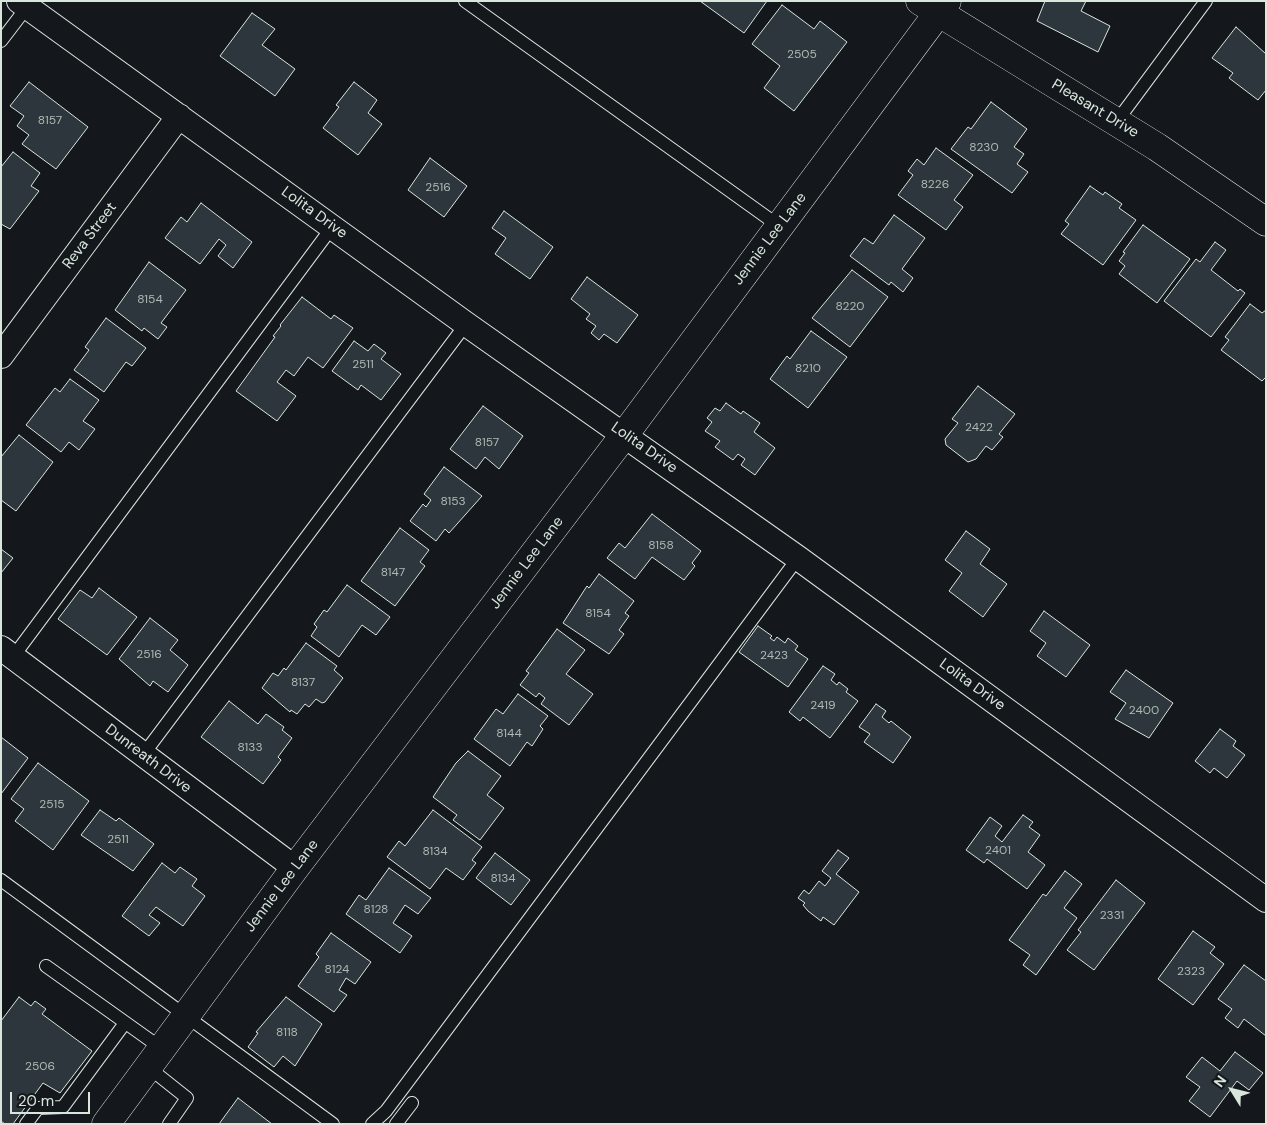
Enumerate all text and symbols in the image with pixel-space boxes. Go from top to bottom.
house number: 2505 [787,48,817,62]
street label: Pleasant Drive [1048,76,1142,142]
house number: 8157 [38,114,62,128]
house number: 8230 [969,141,999,155]
house number: 8226 [921,178,949,192]
house number: 2516 [425,181,451,195]
street label: Lolita Drive [278,183,350,243]
street label: Jennie Lee Lane [729,189,811,289]
street label: Reva Street [59,199,121,273]
house number: 8154 [137,293,163,307]
house number: 8220 [835,300,865,314]
house number: 2511 [352,358,374,372]
house number: 8210 [795,362,821,376]
street label: Lolita Drive [607,419,681,477]
house number: 2422 [965,421,993,435]
house number: 8157 [475,436,499,450]
house number: 8153 [440,495,466,509]
street label: Jennie Lee Lane [486,513,568,613]
house number: 8158 [648,539,674,553]
house number: 8147 [381,566,405,580]
house number: 8154 [585,607,611,621]
house number: 2516 [136,648,162,662]
house number: 2423 [760,649,788,663]
street label: Lolita Drive [936,655,1008,715]
house number: 8137 [291,676,315,690]
house number: 2419 [810,699,836,713]
house number: 2400 [1129,704,1159,718]
street label: Dunreath Drive [101,721,195,797]
house number: 8144 [496,727,522,741]
house number: 8133 [238,741,262,755]
house number: 2515 [39,798,65,812]
house number: 2511 [107,833,129,847]
street label: Jennie Lee Lane [241,836,323,936]
house number: 2401 [985,844,1011,858]
house number: 8134 [422,845,448,859]
house number: 8134 [490,872,516,886]
house number: 8128 [364,903,388,917]
house number: 2331 [1100,909,1124,923]
house number: 8124 [325,963,349,977]
house number: 2323 [1177,965,1205,979]
house number: 8118 [276,1026,298,1040]
house number: 2506 [25,1060,55,1074]
north arrow [1207,1065,1257,1115]
text: N [1210,1072,1230,1091]
scale bar [12,1082,92,1114]
text: 20 m [18,1091,54,1111]

